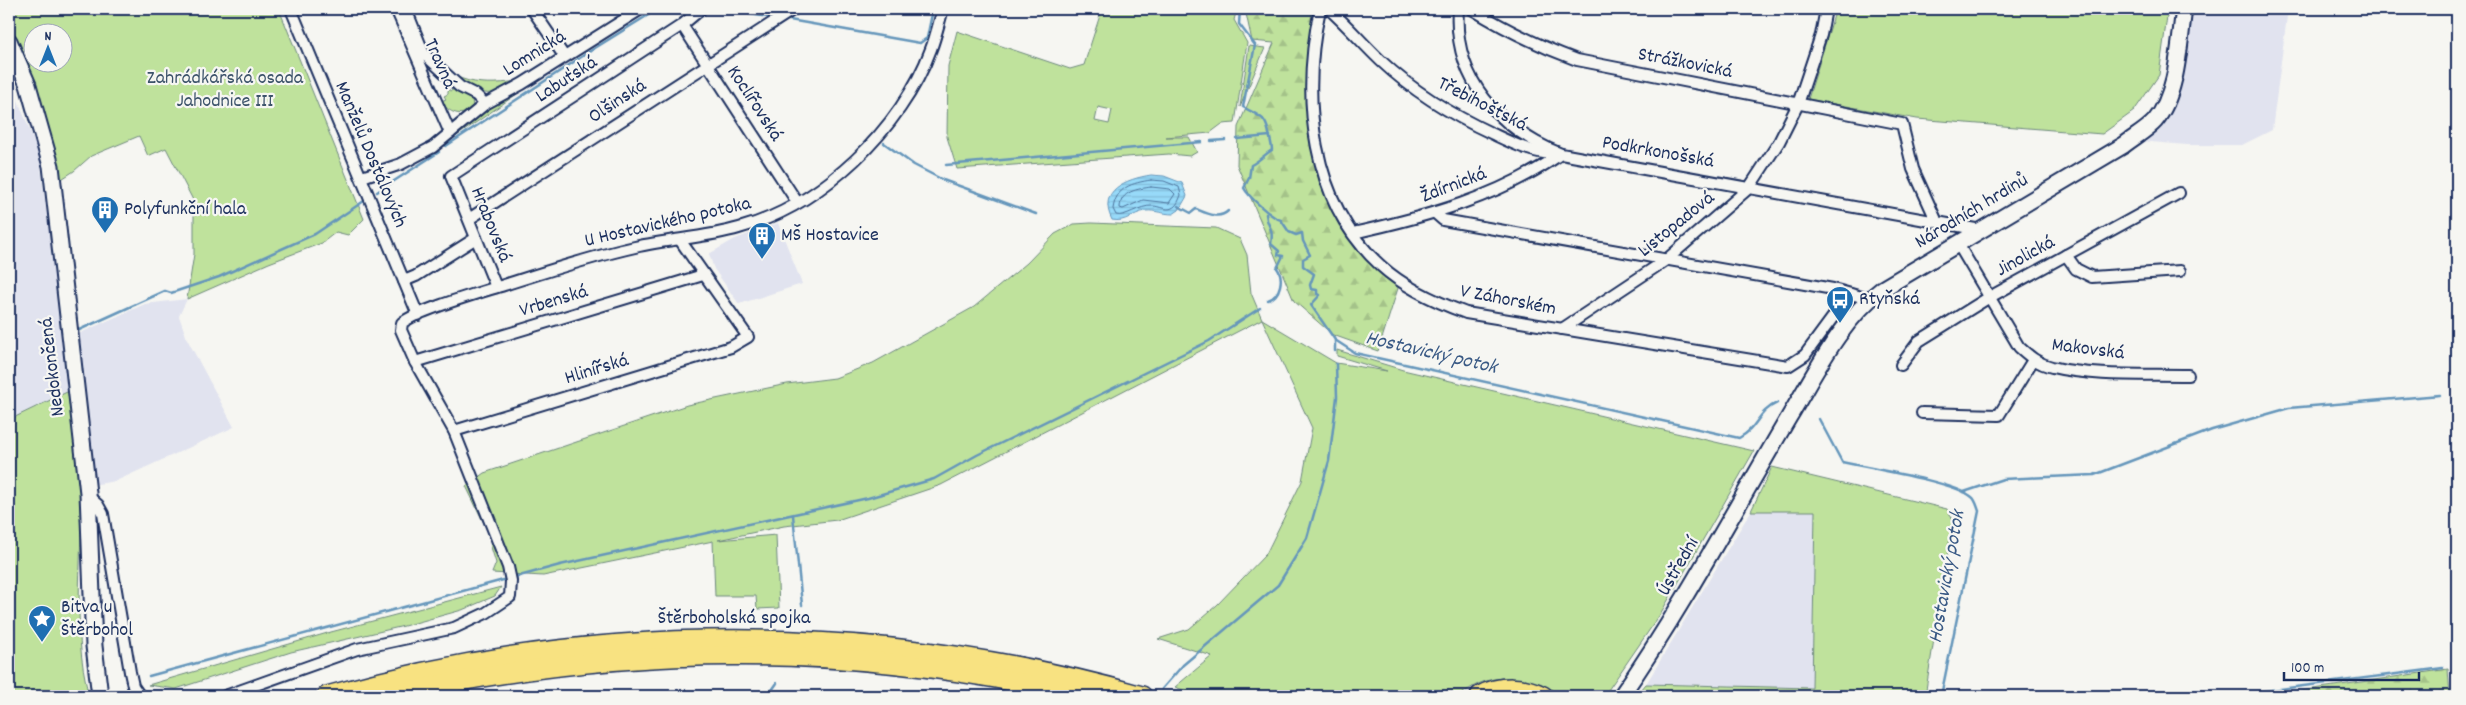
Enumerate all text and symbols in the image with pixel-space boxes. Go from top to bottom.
north arrow [22,22,72,72]
street label: Lomnická [498,24,572,84]
text: N [45,27,52,47]
street label: Travná [416,34,462,94]
street label: Strážkovická [1635,41,1735,87]
street label: Labuťská [530,49,604,111]
street label: Koclířovská [719,60,789,148]
park label: Zahrádkářská osada Jahodnice III [147,65,304,116]
street label: Třebihošťská [1432,70,1532,140]
street label: Olšinská [583,73,653,131]
street label: Manželů Dostálových [327,78,413,232]
street label: Podkrkonošská [1600,129,1716,177]
street label: Ždírnická [1417,161,1491,211]
street label: Národních hrdinů [1910,167,2034,257]
street label: Hrabovská [462,183,518,267]
street label: Listopadová [1633,185,1721,265]
street label: U Hostavického potoka [582,190,755,256]
building icon: Polyfunkční hala [90,195,120,234]
place label: Polyfunkční hala [124,196,247,224]
building icon: MŠ Hostavice [747,221,777,260]
place label: MŠ Hostavice [781,222,879,250]
street label: Jinolická [1991,229,2061,285]
street label: Vrbenská [516,278,592,326]
street label: V Záhorském [1457,278,1559,324]
bus stop icon: Rtyňská [1825,285,1855,324]
place label: Rtyňská [1859,286,1920,314]
street label: Nedokončená [33,316,73,418]
water label: Hostavický potok [1362,324,1502,384]
street label: Makovská [2050,332,2126,368]
street label: Hlinířská [562,347,632,393]
water label: Hostavický potok [1922,506,1975,646]
street label: Ústřední [1651,531,1708,601]
place label: Bitva u Štěrbohol [61,594,133,645]
place icon: Bitva u Štěrbohol [27,604,57,643]
street label: Štěrboholská spojka [658,605,811,633]
scale bar [2284,650,2418,682]
text: 100 m [2291,658,2324,680]

